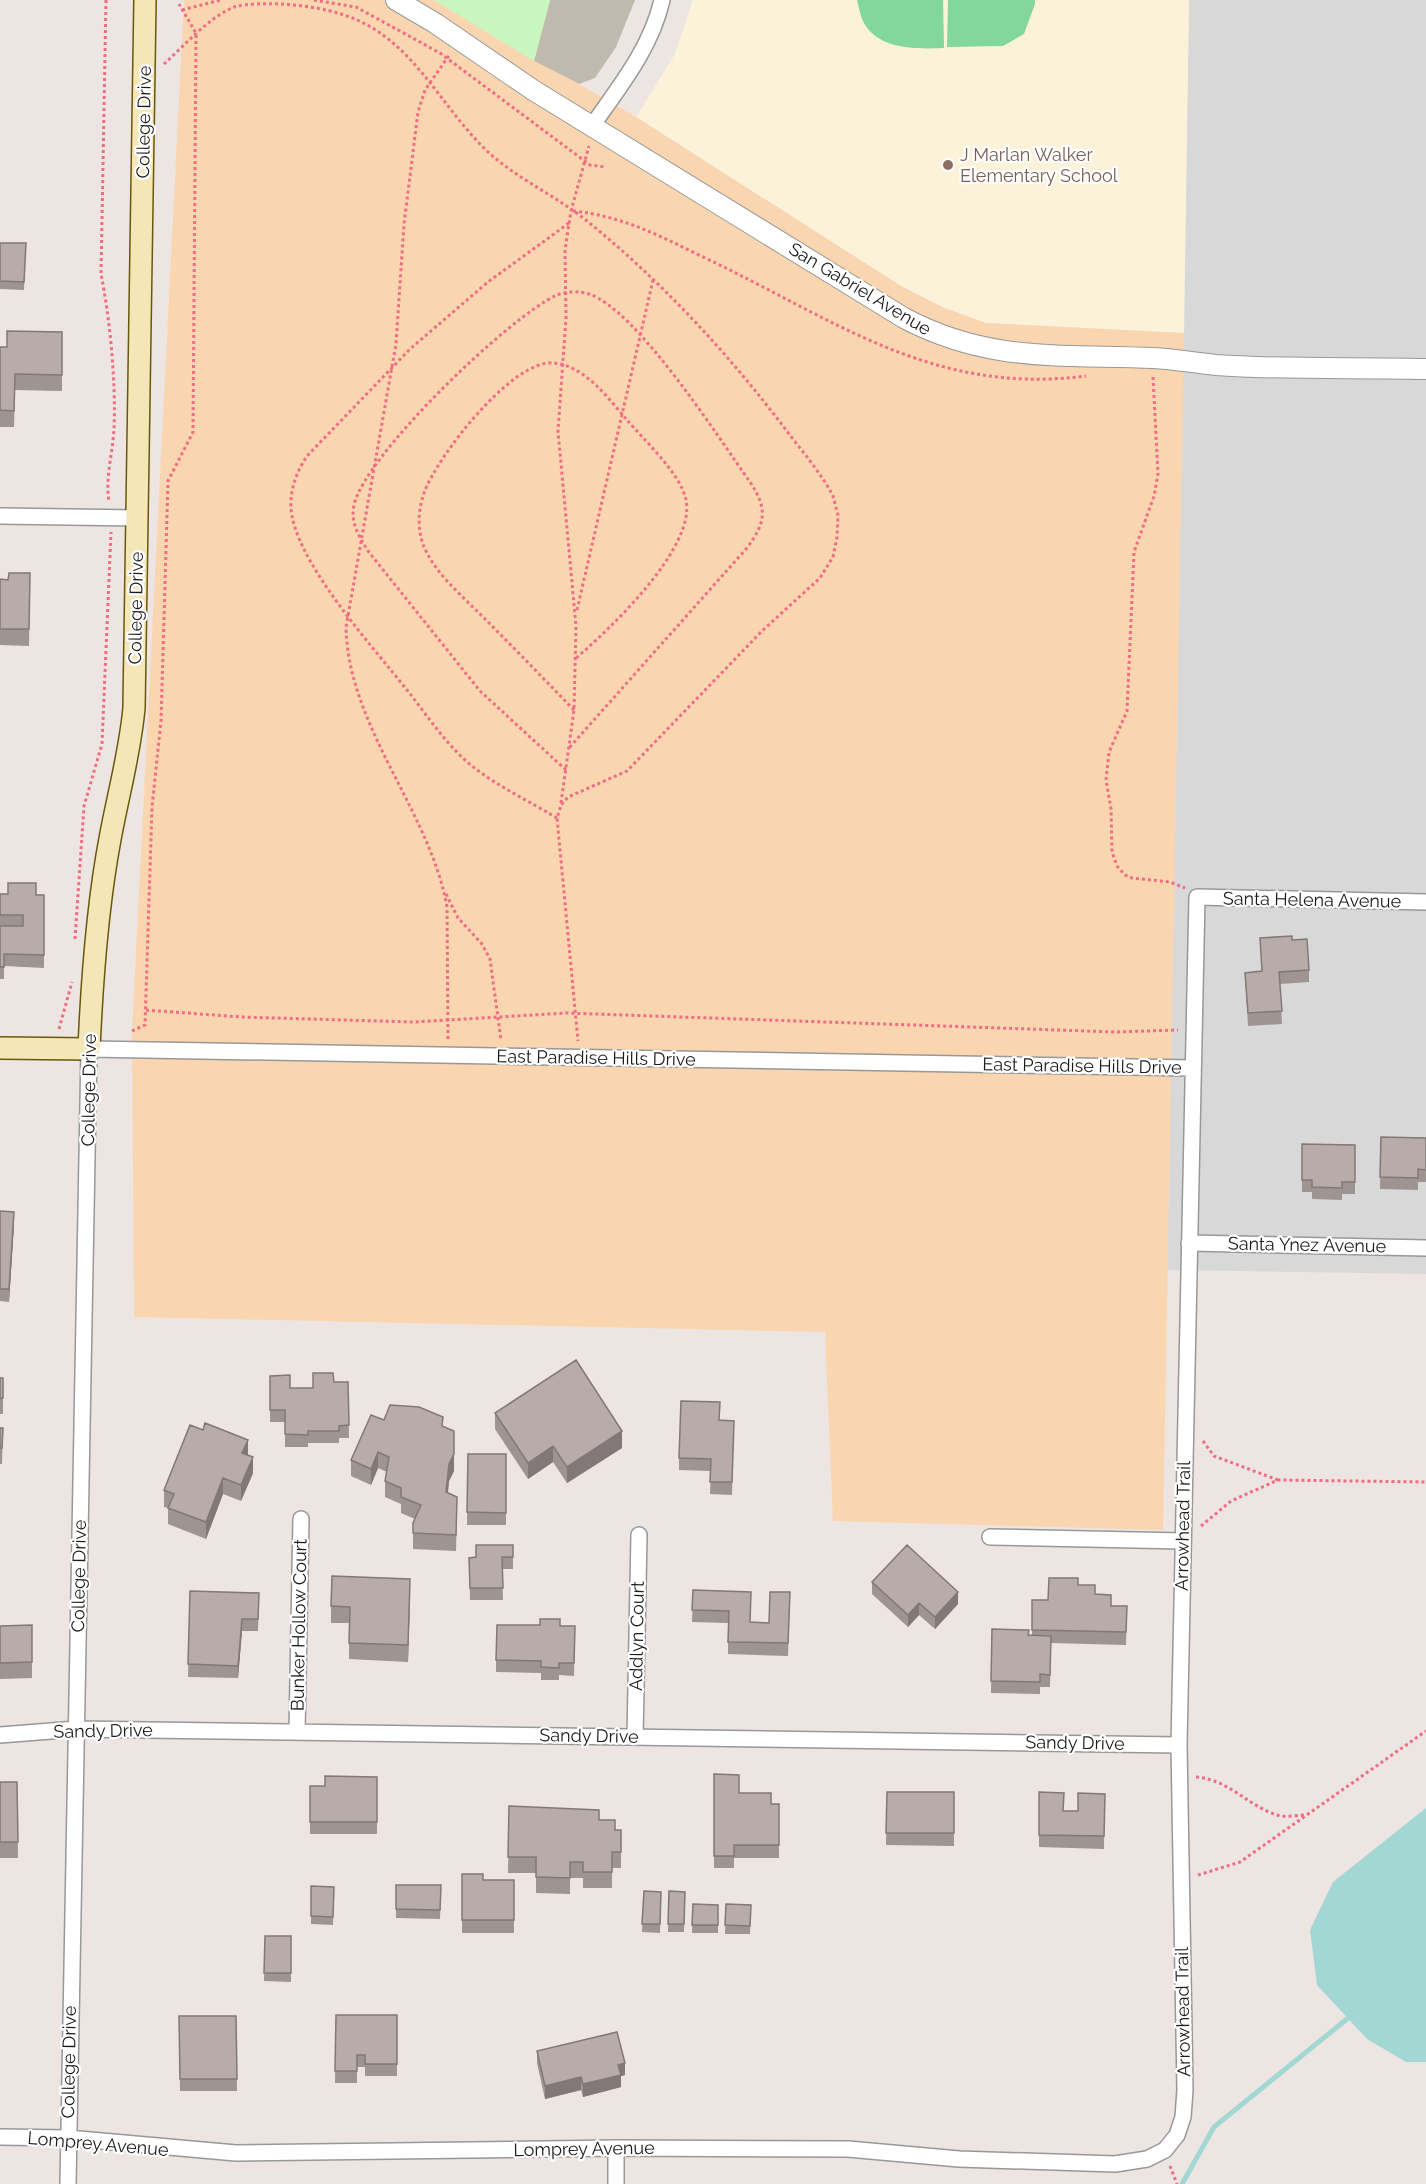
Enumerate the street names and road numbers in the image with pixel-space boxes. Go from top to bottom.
street label: College Drive [132,65,155,178]
street label: San Gabriel Avenue [785,238,935,340]
street label: College Drive [124,551,147,664]
street label: Santa Helena Avenue [1223,887,1402,912]
street label: College Drive [77,1033,100,1146]
street label: East Paradise Hills Drive [496,1045,696,1070]
street label: East Paradise Hills Drive [982,1053,1182,1078]
street label: Santa Ynez Avenue [1228,1233,1387,1256]
street label: Arrowhead Trail [1171,1461,1194,1591]
street label: College Drive [67,1519,90,1632]
street label: Bunker Hollow Court [286,1539,311,1711]
street label: Addlyn Court [625,1581,648,1691]
street label: Sandy Drive [53,1719,153,1742]
street label: Sandy Drive [539,1724,639,1747]
street label: Sandy Drive [1025,1731,1125,1754]
street label: Arrowhead Trail [1171,1947,1194,2077]
street label: College Drive [57,2005,80,2118]
street label: Lomprey Avenue [27,2127,170,2160]
street label: Lomprey Avenue [513,2137,655,2160]

